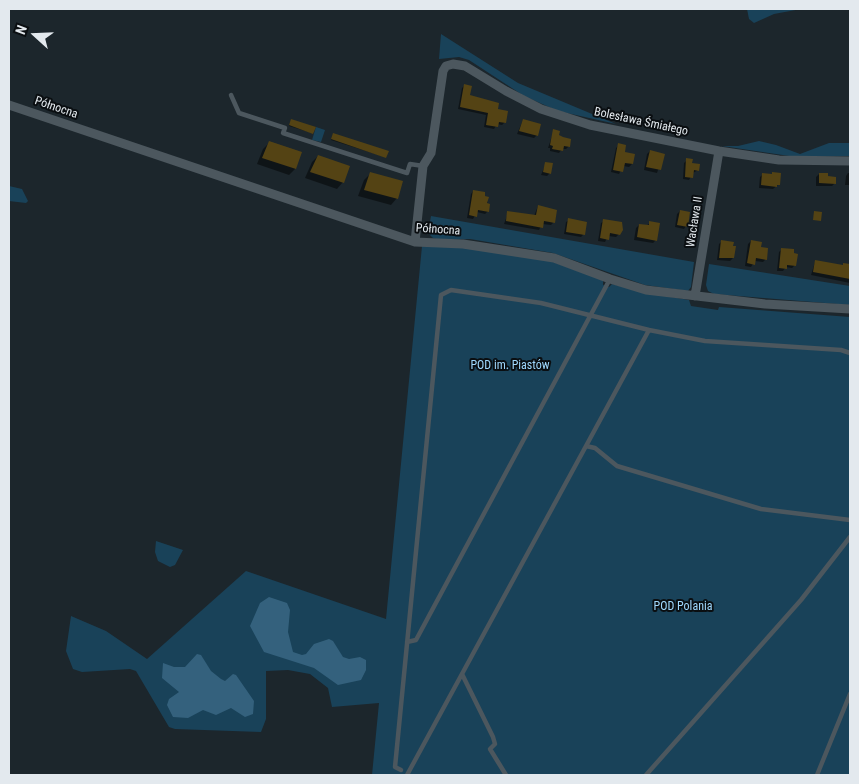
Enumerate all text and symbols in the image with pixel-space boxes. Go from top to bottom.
north arrow [10,10,60,60]
text: N [12,23,30,37]
street label: Północna [33,94,79,122]
street label: Bolesława Śmiałego [593,105,689,139]
street label: Wacława II [684,196,706,248]
street label: Północna [415,221,461,239]
park label: POD im. Piastów [470,359,550,373]
park label: POD Polania [654,600,712,614]

